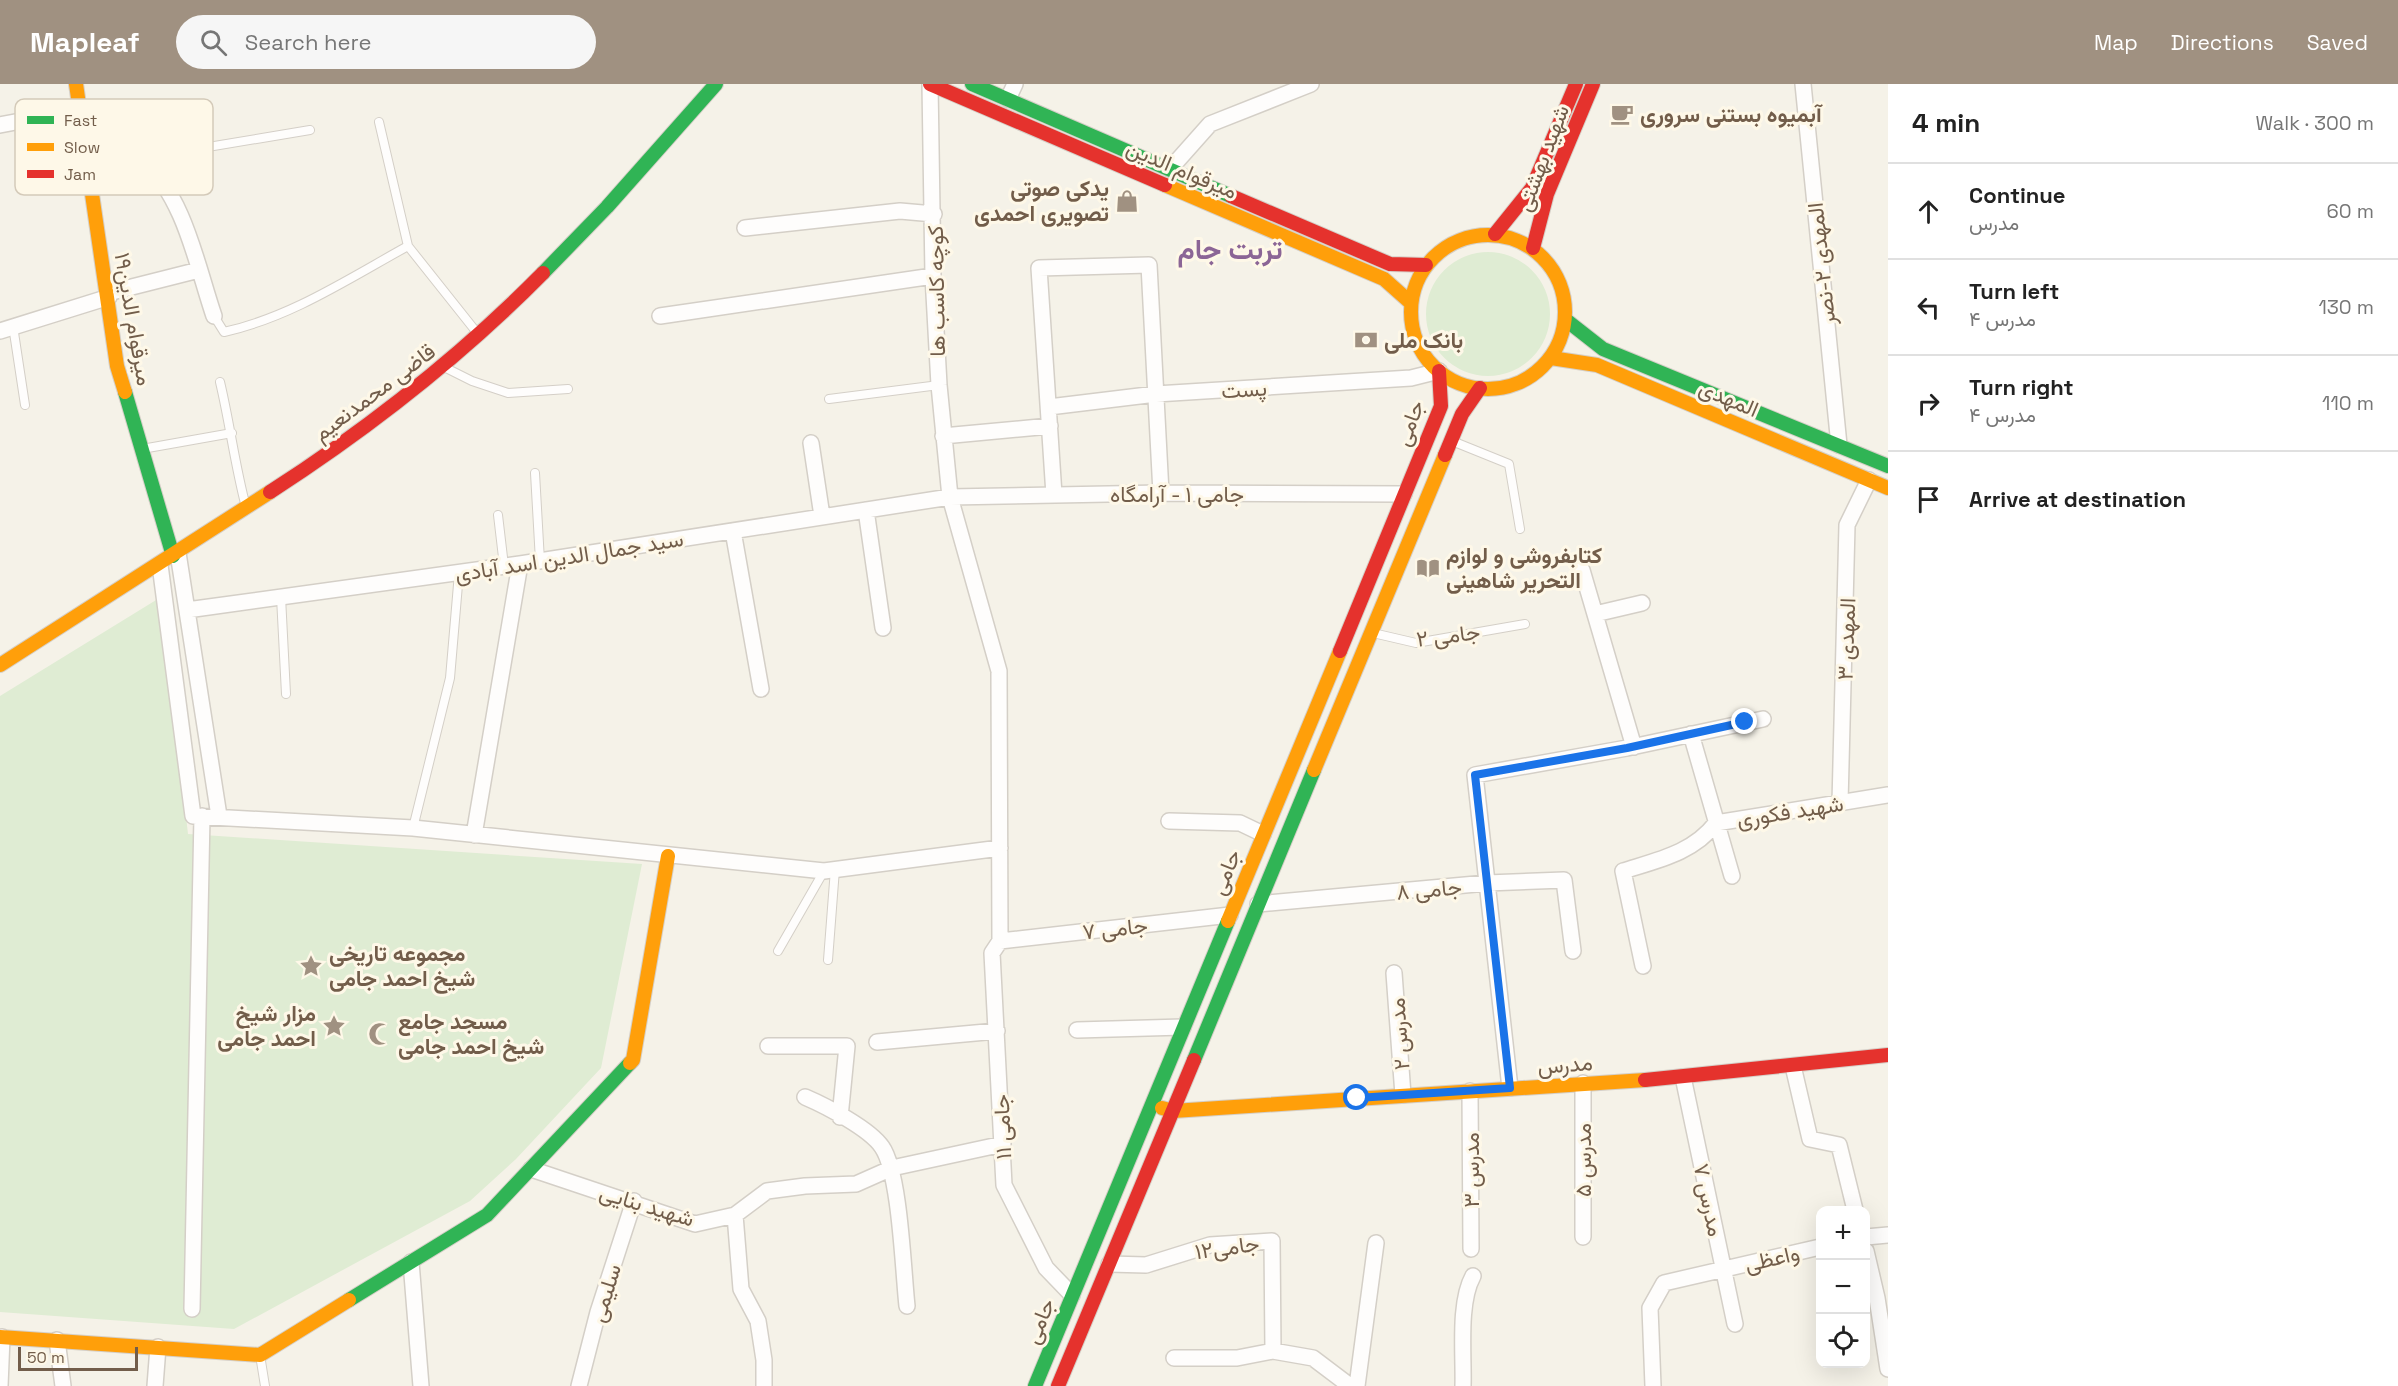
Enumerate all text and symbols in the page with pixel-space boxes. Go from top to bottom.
search box [176,15,596,69]
text: Mapleaf [30,24,140,60]
icon: search [197,26,230,59]
text: Search here [245,28,372,56]
text: Map [2094,29,2138,56]
text: Directions [2171,29,2274,56]
text: Saved [2307,29,2368,56]
legend [15,99,213,195]
place label: آبمیوه بستنی سروری [1640,100,1823,128]
street label: شهید بهشتی [1509,101,1575,215]
cafe icon: آبمیوه بستنی سروری [1609,101,1635,127]
text: 4 min [1912,106,1980,140]
text: Fast [64,110,97,131]
text: Walk · 300 m [2255,110,2374,136]
street label: میرقوام الدین [1122,133,1242,206]
text: Slow [64,137,100,158]
text: Jam [64,164,96,185]
place label: یدکی صوتی تصویری احمدی [974,174,1109,227]
text: Continue [1969,181,2065,209]
shop icon: یدکی صوتی تصویری احمدی [1114,188,1140,214]
icon: ahead [1912,195,1945,228]
text: 60 m [2327,198,2374,224]
street label: المهدی ۲-نصر [1801,201,1841,328]
text: مدرس [1969,210,2019,236]
street label: کوچه کاسب ها [921,225,952,357]
district label: تربت جام [1177,231,1283,268]
street label: میرقوام الدین۱۹ [108,250,159,388]
text: Turn left [1969,277,2059,305]
icon: left [1912,291,1945,324]
text: 130 m [2318,294,2374,320]
text: مدرس ۴ [1969,306,2036,332]
place label: بانک ملی [1384,326,1463,354]
bank icon: بانک ملی [1353,327,1379,353]
street label: قاضی محمدنعیم [307,337,441,448]
street label: پست [1220,373,1268,406]
street label: المهدی [1695,373,1763,423]
text: Turn right [1969,373,2074,401]
icon: right [1912,387,1945,420]
text: 110 m [2322,390,2374,416]
street label: جامی [1388,396,1430,450]
text: مدرس ۴ [1969,402,2036,428]
street label: جامی ۱ - آرامگاه [1110,480,1244,508]
icon: arrive [1912,483,1945,516]
text: Arrive at destination [1969,485,2186,513]
street label: سید جمال الدین اسد آبادی [453,524,685,588]
place label: کتابفروشی و لوازم التحریر شاهینی [1446,541,1602,594]
library icon: کتابفروشی و لوازم التحریر شاهینی [1415,555,1441,581]
street label: المهدی ۳ [1831,597,1861,681]
street label: جامی ۲ [1414,617,1482,653]
route end [1731,708,1757,734]
street label: شهید فکوری [1735,789,1845,833]
street label: جامی [1203,845,1247,899]
street label: جامی ۸ [1395,872,1463,906]
street label: جامی ۷ [1081,911,1149,945]
place label: مجموعه تاریخی شیخ احمد جامی [329,939,475,994]
place icon: مجموعه تاریخی شیخ احمد جامی [298,953,324,979]
street label: مدرس ۲ [1383,997,1415,1071]
place label: مزار شیخ احمد جامی [217,999,316,1052]
place label: مسجد جامع شیخ احمد جامی [398,1007,544,1062]
place icon: مزار شیخ احمد جامی [321,1013,347,1039]
mosque icon: مسجد جامع شیخ احمد جامی [367,1021,393,1047]
street label: مدرس [1536,1048,1594,1080]
route start [1343,1084,1369,1110]
street label: جامی ۱۱ [987,1094,1017,1160]
street label: مدرس ۵ [1569,1123,1597,1197]
street label: مدرس ۳ [1457,1132,1485,1208]
street label: مدرس ۷ [1688,1161,1730,1239]
street label: شهید بنایی [596,1177,698,1233]
map controls [1816,1206,1870,1368]
button: + [1816,1206,1870,1260]
street label: جامی۱۲ [1193,1229,1261,1265]
street label: واعظی [1742,1238,1802,1278]
street label: سلیمی [583,1260,627,1326]
button: − [1816,1260,1870,1314]
street label: جامی [1017,1294,1061,1348]
button: locate [1816,1314,1870,1368]
scale bar [18,1344,138,1372]
text: 50 m [27,1347,65,1368]

